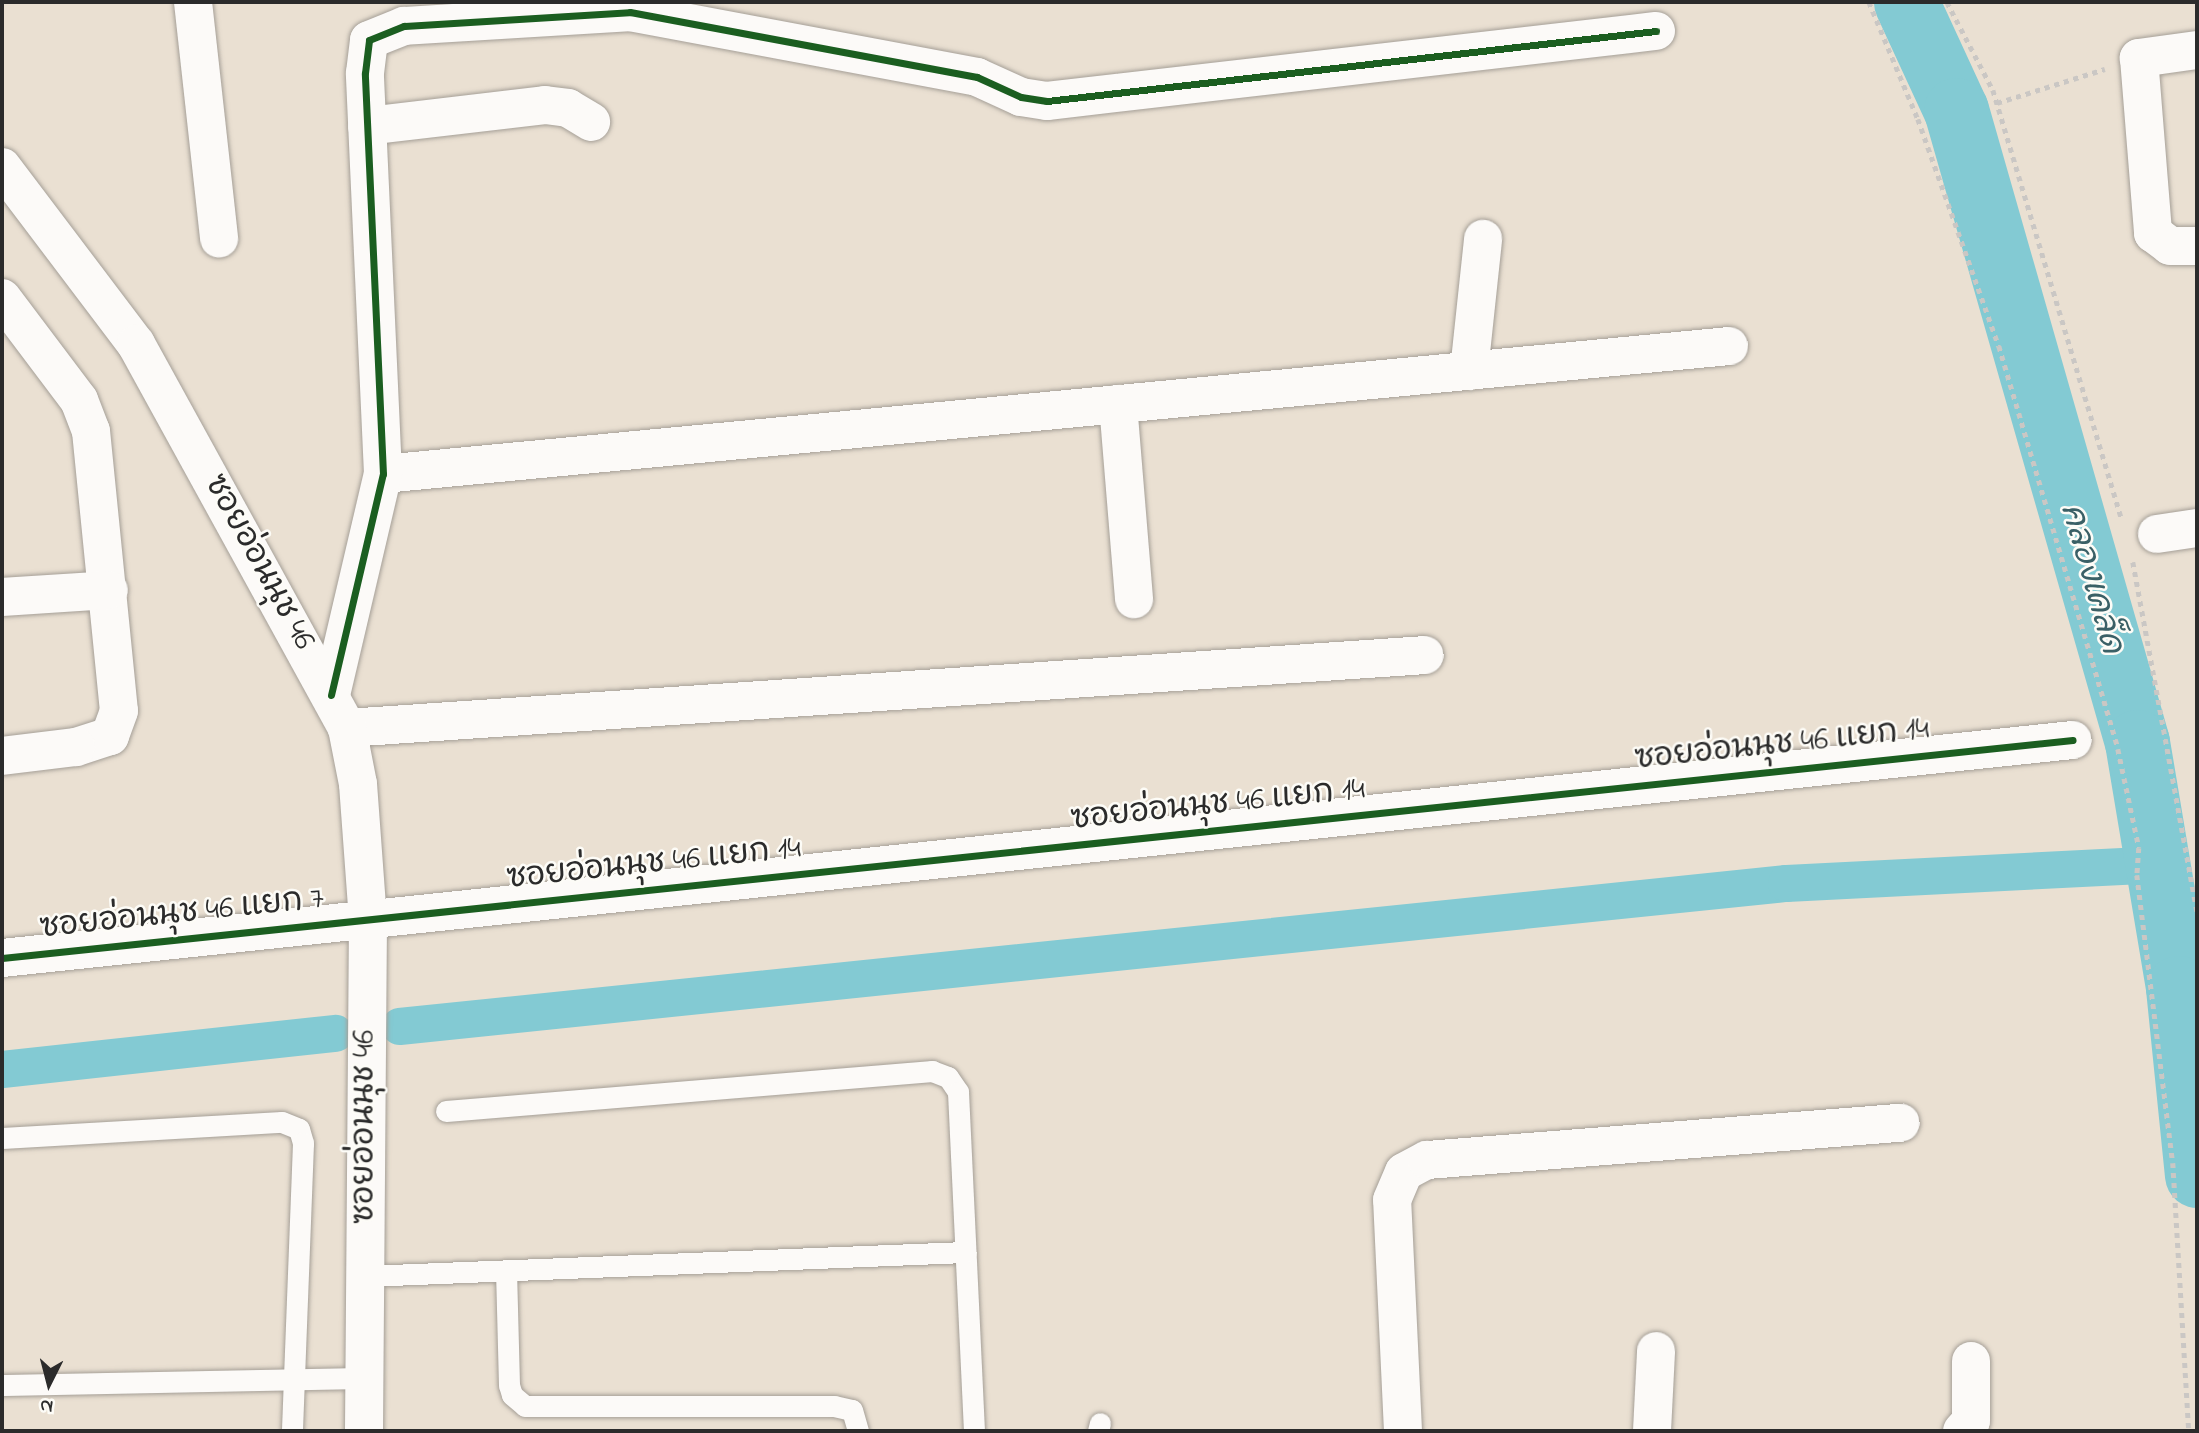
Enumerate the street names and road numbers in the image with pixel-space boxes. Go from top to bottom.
street label: ซอยอ่อนนุช 46 [194,469,322,657]
street label: ซอยอ่อนนุช 46 แยก 14 [1633,711,1931,781]
street label: ซอยอ่อนนุช 46 แยก 14 [1069,771,1367,841]
street label: ซอยอ่อนนุช 46 แยก 14 [505,830,803,900]
street label: ซอยอ่อนนุช 46 แยก 7 [38,881,326,949]
street label: ซอยอ่อนนุช 46 [347,1030,385,1224]

